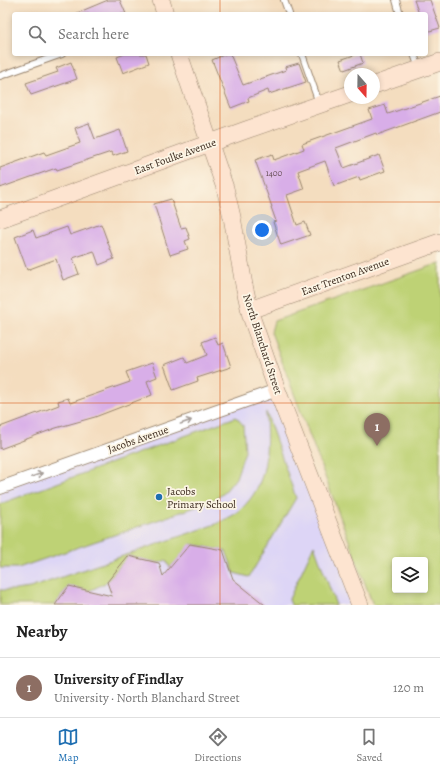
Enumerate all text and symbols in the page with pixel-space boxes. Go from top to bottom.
search box [12,12,428,56]
icon: search [26,23,48,45]
text: Search here [58,24,129,44]
north arrow [344,68,380,104]
street label: East Foulke Avenue [132,135,218,178]
house number: 1400 [266,167,283,179]
your location [252,220,272,240]
street label: East Trenton Avenue [299,254,391,299]
street label: North Blanchard Street [239,292,286,396]
pin: 1 [364,413,390,446]
one-way arrow [179,418,191,426]
street label: Jacobs Avenue [106,422,171,457]
one-way arrow [30,471,42,479]
place label: Jacobs Primary School [167,484,236,512]
marker: Jacobs Primary School [154,492,164,502]
map controls [392,557,428,593]
button: layers [392,557,428,593]
text: Nearby [16,620,67,643]
text: University of Findlay [54,669,183,689]
text: 1 [27,679,31,696]
text: 120 m [393,679,424,696]
text: University · North Blanchard Street [54,689,240,706]
tab: Map [57,726,79,765]
tab: Directions [194,726,242,765]
tab: Saved [356,726,383,765]

